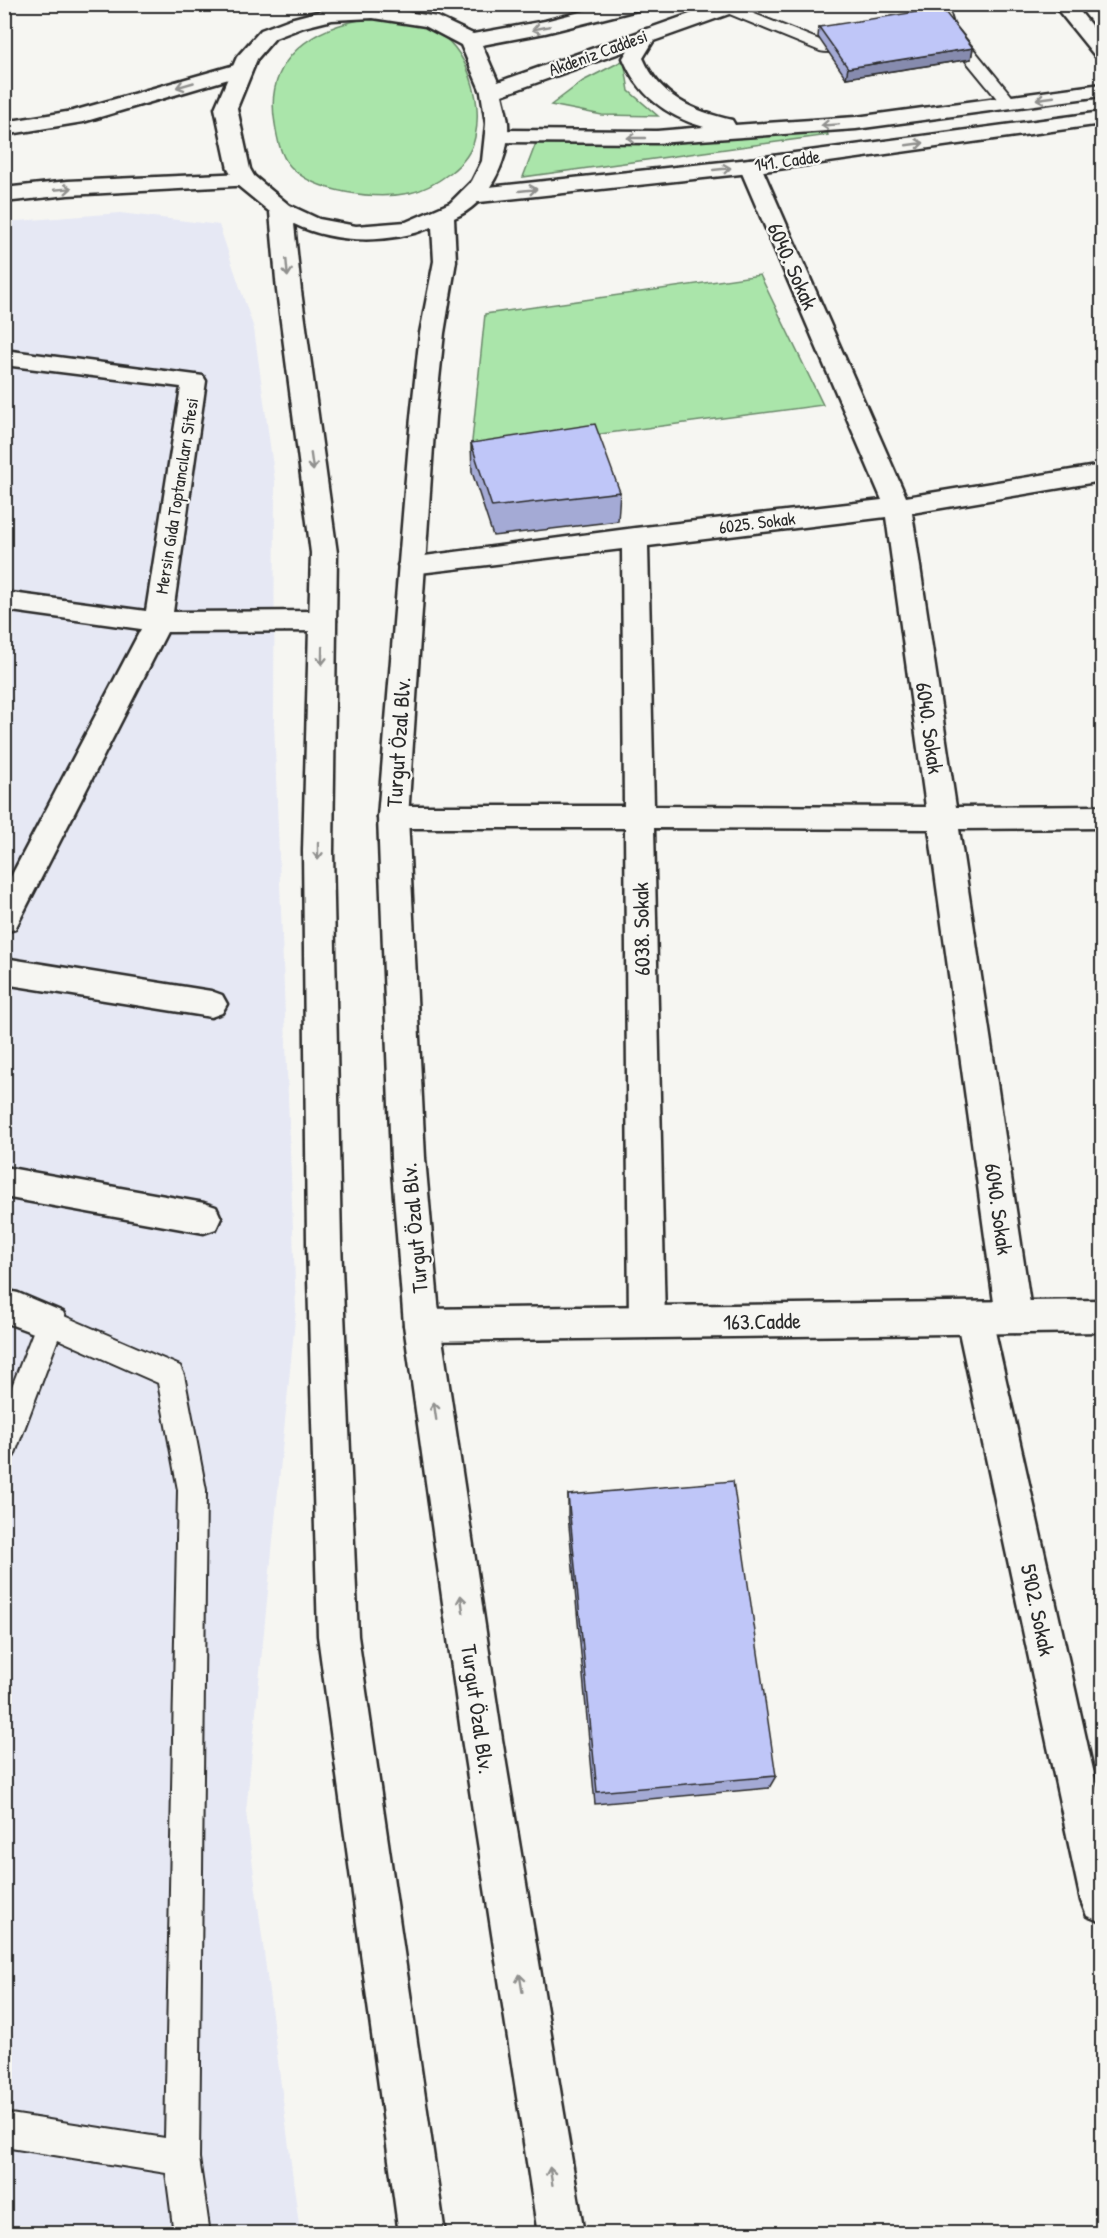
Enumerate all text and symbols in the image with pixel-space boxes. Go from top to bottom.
one-way arrow [531,23,551,34]
street label: Akdeniz Caddesi [545,23,651,82]
one-way arrow [176,80,195,91]
one-way arrow [1035,92,1055,103]
one-way arrow [821,119,841,130]
one-way arrow [626,132,646,143]
one-way arrow [905,138,925,149]
street label: 141. Cadde [753,144,821,177]
one-way arrow [712,163,732,174]
one-way arrow [52,183,72,194]
one-way arrow [518,184,538,195]
street label: 6040. Sokak [761,218,825,314]
one-way arrow [282,258,293,278]
street label: Mersin Gıda Toptancıları Sitesi [149,396,204,596]
one-way arrow [306,451,317,471]
street label: 6025. Sokak [717,505,797,540]
one-way arrow [316,645,327,665]
street label: Turgut Özal Blv. [378,676,418,808]
street label: 6040. Sokak [909,680,951,776]
one-way arrow [312,840,324,860]
street label: 6038. Sokak [625,882,657,976]
street label: 6040. Sokak [978,1161,1020,1257]
street label: Turgut Özal Blv. [393,1162,435,1294]
street label: 163.Cadde [723,1305,801,1337]
one-way arrow [429,1401,440,1421]
street label: 5902. Sokak [1014,1561,1062,1659]
one-way arrow [457,1594,468,1614]
street label: Turgut Özal Blv. [454,1642,502,1776]
one-way arrow [515,1974,526,1994]
one-way arrow [546,2166,557,2186]

